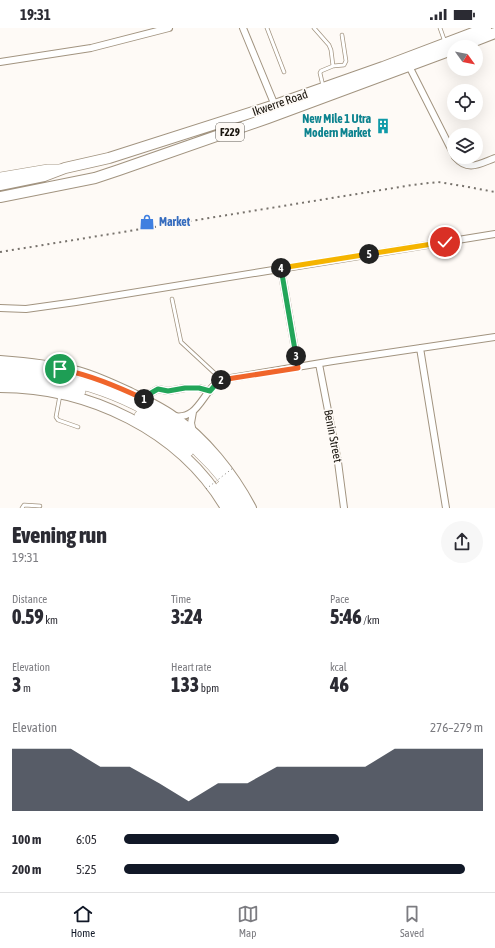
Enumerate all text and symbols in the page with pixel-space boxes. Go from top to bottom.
text: 19:31 [20,6,51,23]
north arrow [447,40,483,76]
map controls [447,40,483,164]
button: locate [447,84,483,120]
street label: Ikwerre Road [250,87,310,119]
place label: New Mile 1 Utra Modern Market [302,112,372,140]
building icon: New Mile 1 Utra Modern Market [374,117,392,135]
road number: F229 [216,123,244,141]
button: layers [447,128,483,164]
shop icon: Market [138,213,156,231]
place label: Market [159,215,191,229]
pin [428,225,462,259]
icon: check [434,231,456,253]
pin: 5 [359,244,379,264]
text: 5 [366,248,372,260]
pin: 4 [271,258,291,278]
text: 4 [278,262,284,274]
pin: 3 [286,346,306,366]
text: 3 [293,350,299,362]
pin [43,352,77,386]
icon: arrive [49,358,71,380]
pin: 2 [211,370,231,390]
text: 2 [218,374,224,386]
pin: 1 [134,389,154,409]
text: 1 [141,393,147,405]
street label: Benin Street [321,408,345,464]
button: share [441,521,483,563]
text: Evening run [12,522,107,548]
text: 19:31 [12,550,39,565]
text: Distance [12,593,47,605]
text: Time [171,593,191,605]
text: Pace [330,593,349,605]
text: 0.59 [12,605,44,628]
text: 3:24 [171,605,203,628]
text: 5:46 [330,605,362,628]
text: km [44,614,58,626]
text: /km [362,614,380,626]
text: Elevation [12,661,50,673]
text: Heart rate [171,661,212,673]
text: kcal [330,661,347,673]
text: 3 [12,673,21,696]
text: 133 [171,673,199,696]
text: 46 [330,673,349,696]
text: m [21,682,31,694]
text: bpm [199,682,219,694]
text: Elevation [12,720,57,735]
text: 276–279 m [430,720,483,735]
text: 100 m [12,832,41,847]
text: 6:05 [76,832,97,847]
text: 200 m [12,862,41,877]
text: 5:25 [76,862,97,877]
tab: Home [71,903,95,939]
tab: Map [237,903,259,939]
tab: Saved [400,903,424,939]

